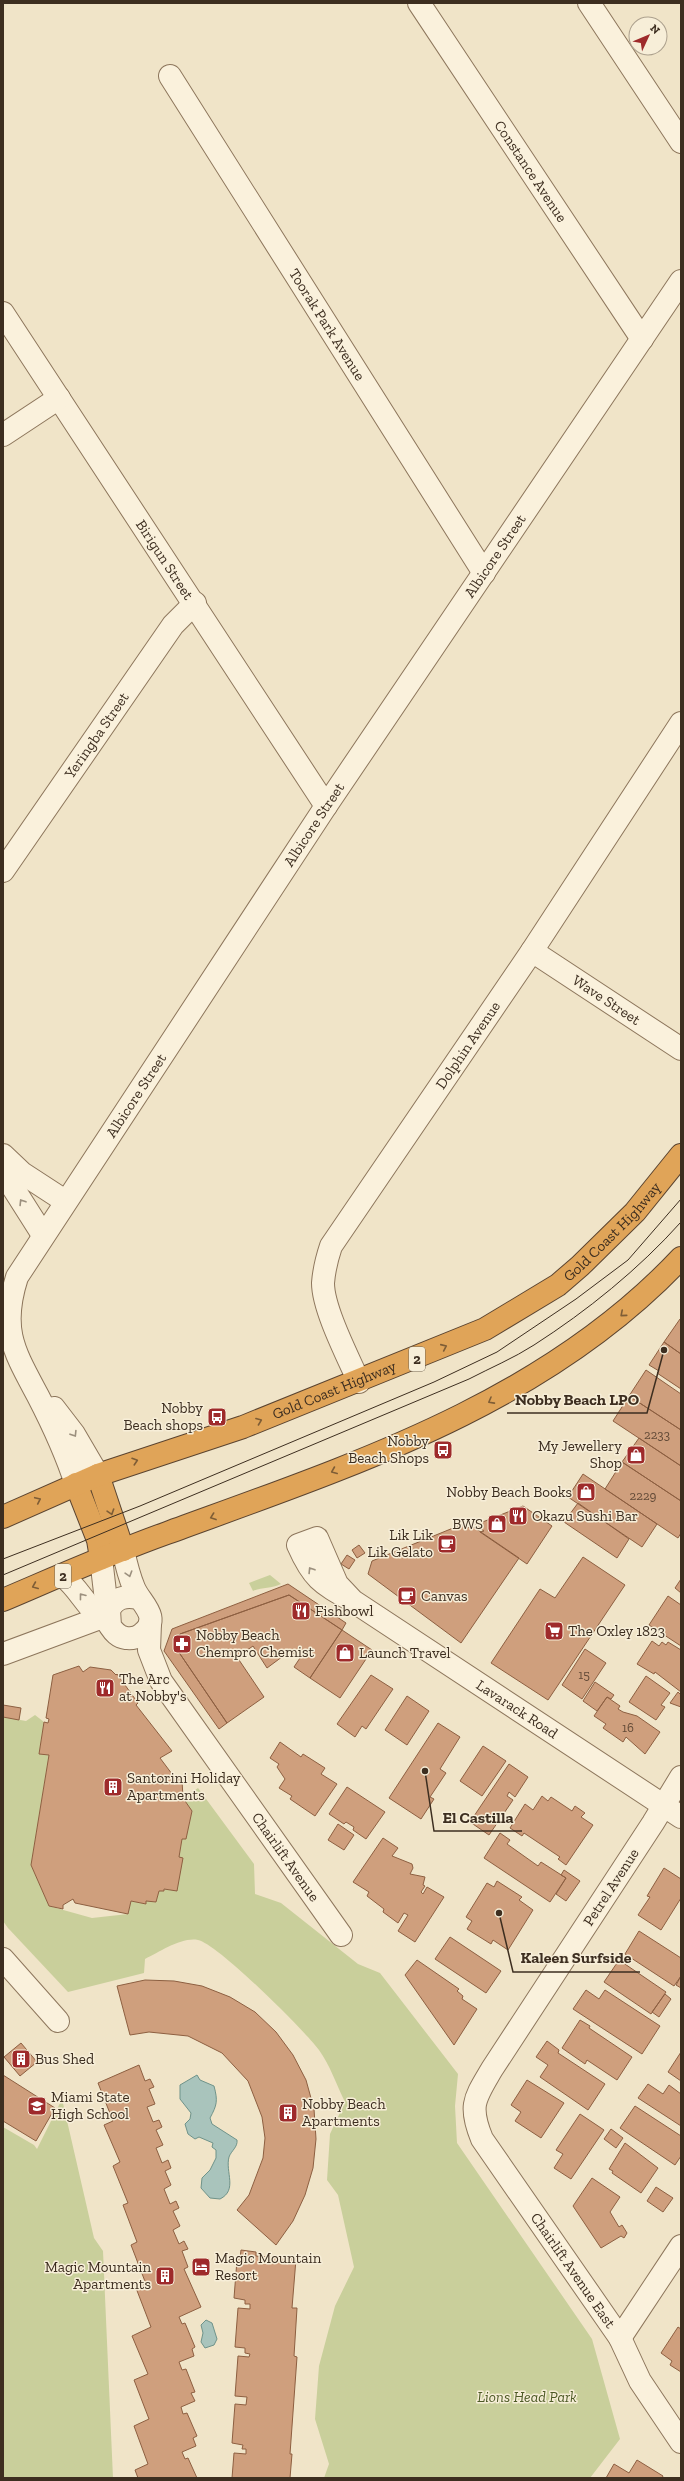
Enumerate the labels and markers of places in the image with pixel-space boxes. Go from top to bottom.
callout: Nobby Beach LPO [507,1385,647,1413]
place label: Nobby Beach shops [124,1399,203,1434]
bus stop icon: Nobby Beach shops [206,1406,228,1428]
place label: Nobby Beach Shops [348,1432,429,1467]
place label: My Jewellery Shop [538,1437,622,1472]
bus stop icon: Nobby Beach Shops [432,1439,454,1461]
shop icon: My Jewellery Shop [625,1444,647,1466]
shop icon: Nobby Beach Books [575,1481,597,1503]
place label: Nobby Beach Books [446,1483,572,1501]
restaurant icon: Okazu Sushi Bar [507,1505,529,1527]
place label: Okazu Sushi Bar [532,1507,638,1525]
shop icon: BWS [486,1513,508,1535]
place label: BWS [452,1515,483,1533]
place label: Lik Lik Lik Gelato [368,1526,433,1561]
cafe icon: Lik Lik Lik Gelato [436,1533,458,1555]
cafe icon: Canvas [396,1585,418,1607]
place label: Canvas [421,1587,468,1605]
restaurant icon: Fishbowl [290,1600,312,1622]
place label: Fishbowl [315,1602,373,1620]
supermarket icon: The Oxley 1823 [543,1620,565,1642]
place label: The Oxley 1823 [568,1622,665,1640]
place label: Nobby Beach Chempro Chemist [196,1626,315,1661]
pharmacy icon: Nobby Beach Chempro Chemist [171,1633,193,1655]
shop icon: Launch Travel [334,1642,356,1664]
place label: Launch Travel [359,1644,450,1662]
place label: The Arc at Nobby's [119,1670,187,1705]
restaurant icon: The Arc at Nobby's [94,1677,116,1699]
place label: Santorini Holiday Apartments [127,1769,241,1804]
building icon: Santorini Holiday Apartments [102,1776,124,1798]
callout: El Castilla [434,1803,522,1831]
callout: Kaleen Surfside [513,1944,640,1972]
building icon: Bus Shed [10,2048,32,2070]
place label: Bus Shed [35,2050,95,2068]
place label: Miami State High School [51,2088,130,2123]
school or university icon: Miami State High School [26,2095,48,2117]
place label: Nobby Beach Apartments [302,2095,386,2130]
building icon: Nobby Beach Apartments [277,2102,299,2124]
place label: Magic Mountain Resort [215,2249,322,2284]
hotel icon: Magic Mountain Resort [190,2256,212,2278]
place label: Magic Mountain Apartments [45,2258,151,2293]
building icon: Magic Mountain Apartments [154,2265,176,2287]

